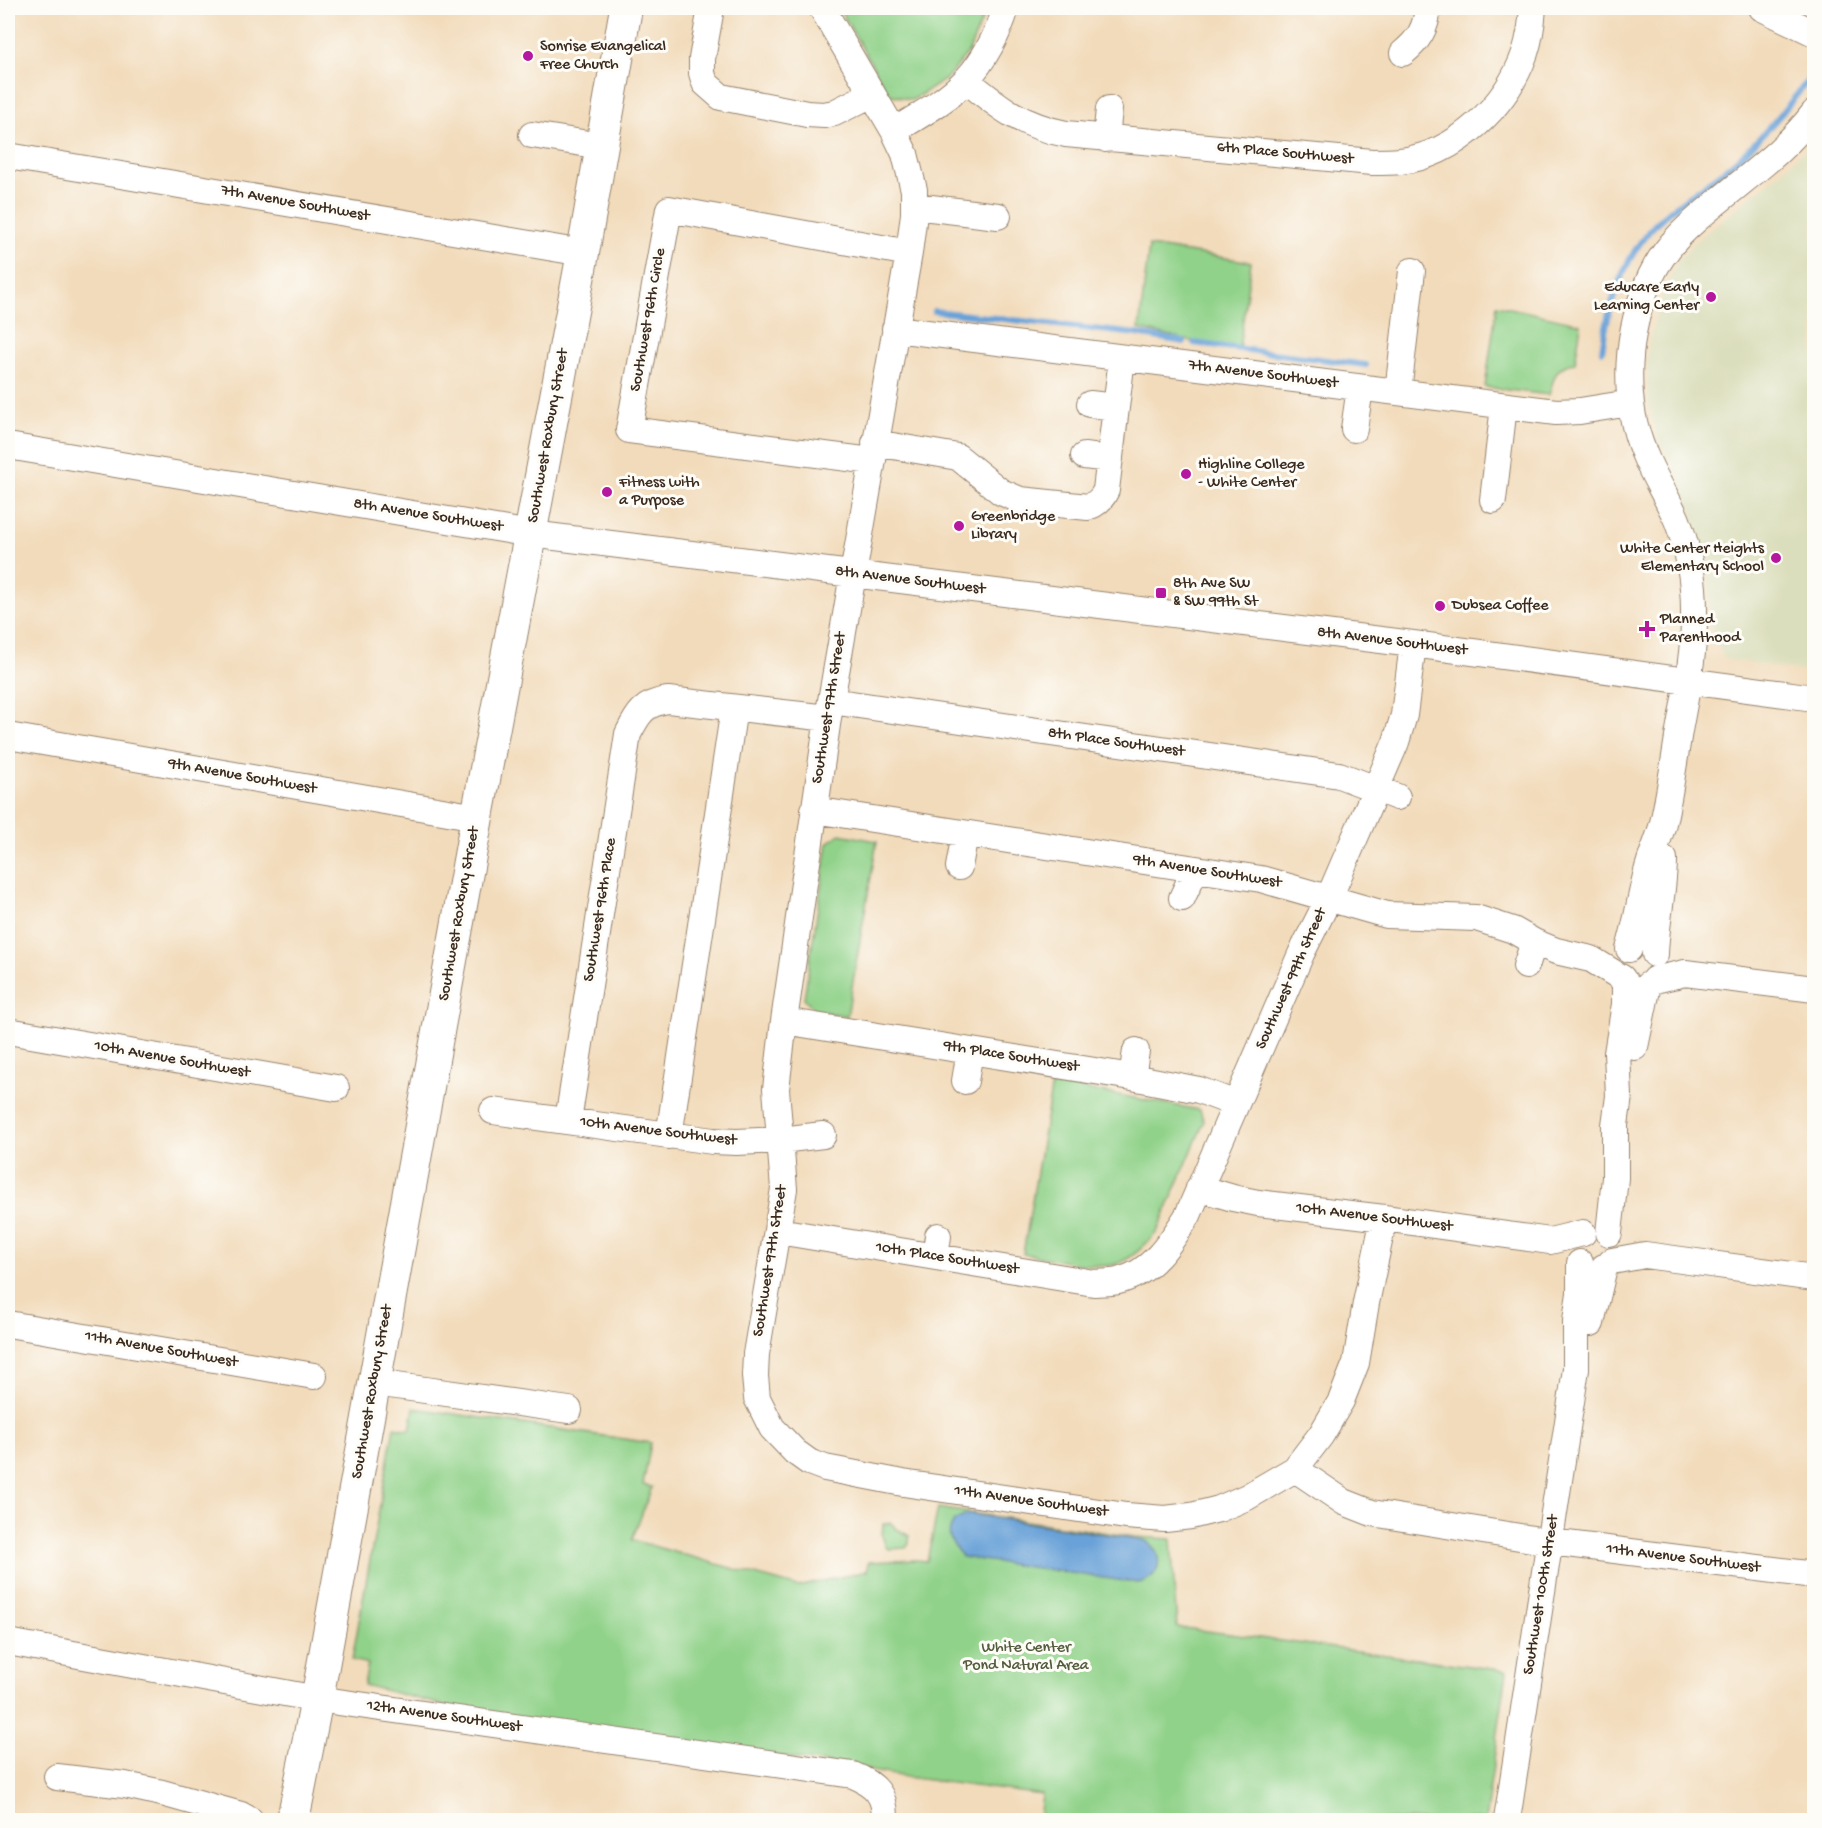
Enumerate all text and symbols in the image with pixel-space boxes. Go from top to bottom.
place label: Sonrise Evangelical Free Church [539,38,666,75]
marker: Sonrise Evangelical Free Church [521,49,535,63]
street label: 6th Place Southwest [1216,139,1356,170]
street label: 7th Avenue Southwest [218,181,372,227]
street label: Southwest 96th Circle [627,246,671,393]
place label: Educare Early Learning Center [1594,279,1700,316]
marker: Educare Early Learning Center [1704,290,1718,304]
street label: Southwest Roxbury Street [524,346,574,524]
street label: 7th Avenue Southwest [1186,356,1340,394]
place label: Highline College - White Center [1198,456,1305,493]
marker: Highline College - White Center [1179,467,1193,481]
place label: Fitness with a Purpose [618,474,700,511]
marker: Fitness with a Purpose [600,485,614,499]
street label: 8th Avenue Southwest [352,495,506,537]
place label: Greenbridge Library [971,508,1056,545]
marker: Greenbridge Library [952,519,966,533]
place label: White Center Heights Elementary School [1620,540,1765,577]
marker: White Center Heights Elementary School [1769,551,1783,565]
street label: 8th Avenue Southwest [834,562,988,600]
place label: 8th Ave SW & SW 99th St [1173,575,1259,612]
marker: 8th Ave SW & SW 99th St [1154,586,1168,600]
place label: Dubsea Coffee [1451,597,1549,616]
marker: Dubsea Coffee [1433,599,1447,613]
place label: Planned Parenthood [1659,611,1742,648]
marker: Planned Parenthood [1638,620,1656,638]
street label: 8th Avenue Southwest [1316,623,1470,661]
street label: Southwest 97th Street [809,629,852,785]
street label: 8th Place Southwest [1046,724,1187,762]
street label: 9th Avenue Southwest [165,754,319,800]
street label: Southwest Roxbury Street [435,824,485,1002]
street label: Southwest 96th Place [580,836,622,983]
street label: 9th Avenue Southwest [1130,851,1284,893]
street label: Southwest 99th Street [1252,904,1332,1053]
street label: 10th Avenue Southwest [92,1037,253,1083]
street label: 9th Place Southwest [941,1037,1082,1077]
street label: 10th Avenue Southwest [578,1113,739,1151]
street label: Southwest 97th Street [750,1182,793,1338]
street label: 10th Avenue Southwest [1294,1199,1455,1237]
street label: 10th Place Southwest [873,1238,1021,1280]
street label: Southwest Roxbury Street [348,1302,398,1480]
street label: 11th Avenue Southwest [82,1327,241,1373]
street label: 11th Avenue Southwest [952,1482,1111,1522]
street label: Southwest 100th Street [1520,1512,1564,1676]
street label: 11th Avenue Southwest [1604,1540,1763,1578]
park label: White Center Pond Natural Area [962,1639,1090,1676]
street label: 12th Avenue Southwest [364,1697,524,1738]

